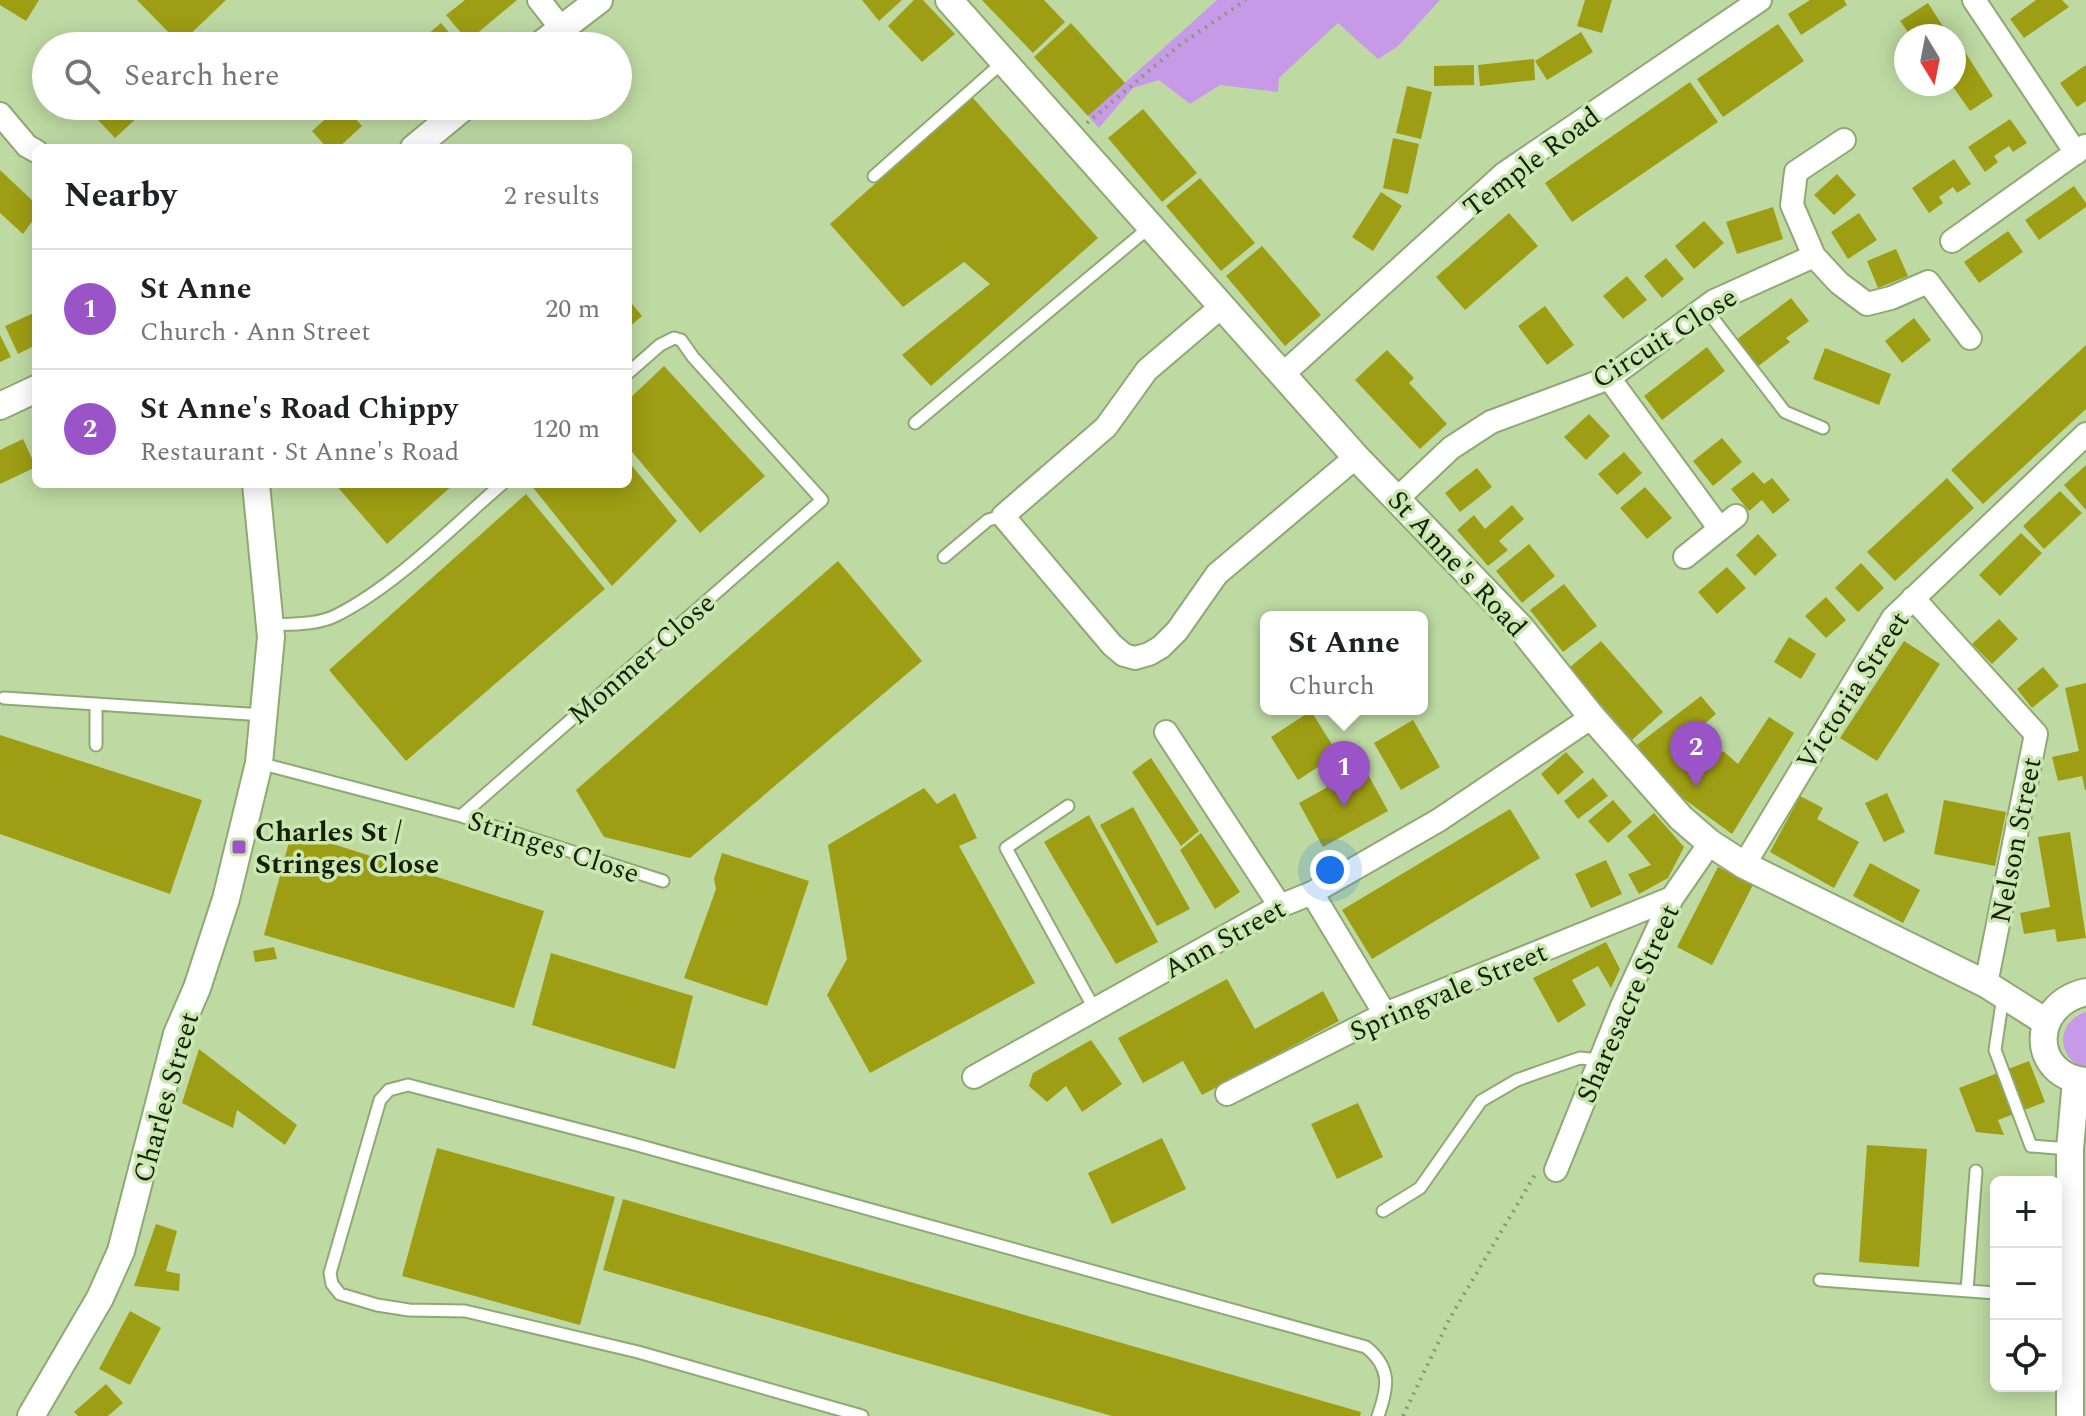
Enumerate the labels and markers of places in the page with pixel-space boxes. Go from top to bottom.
pin: 2 [1670,721,1722,787]
pin: 1 [1318,741,1370,807]
place label: Charles St / Stringes Close [255,811,439,886]
marker: Charles St / Stringes Close [230,838,248,856]

